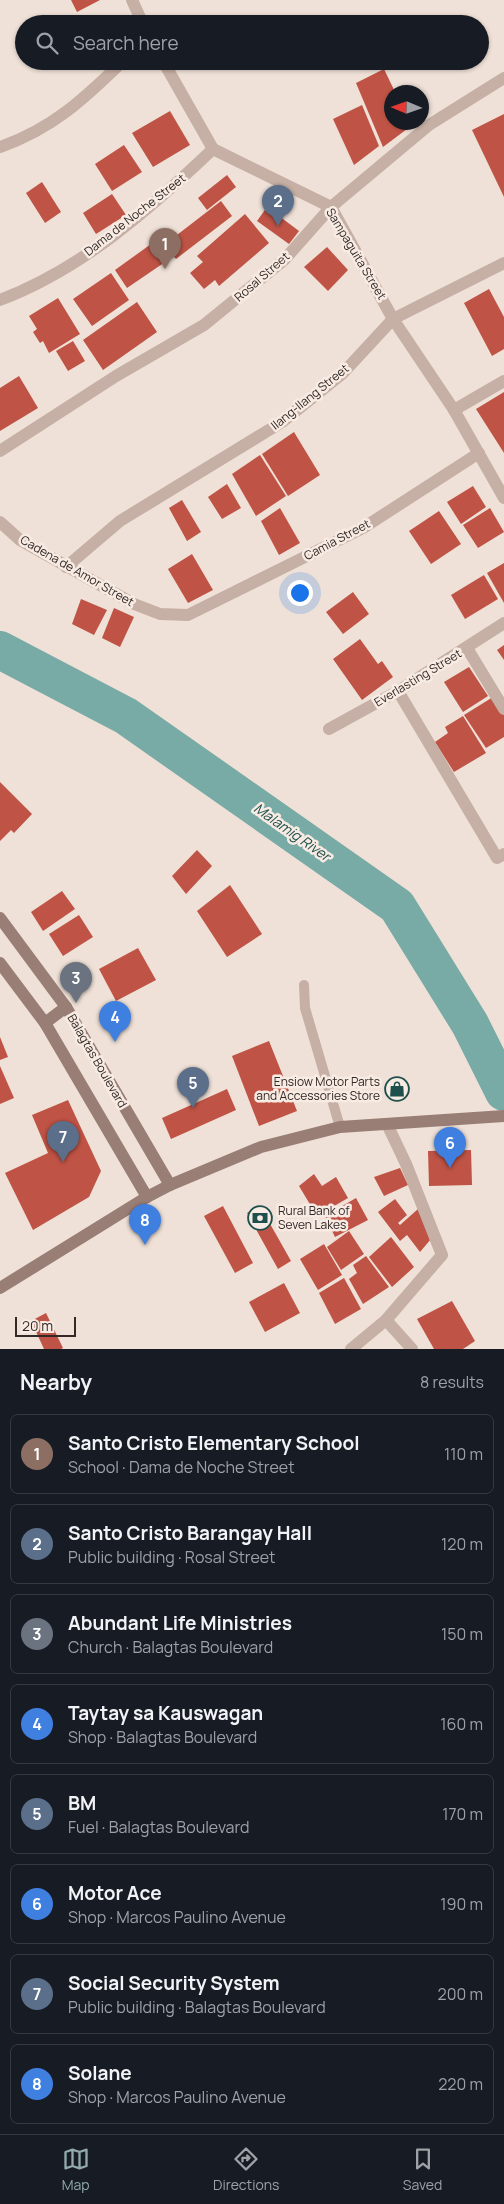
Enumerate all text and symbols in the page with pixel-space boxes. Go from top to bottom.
search box [15,15,489,70]
icon: search [33,29,61,57]
text: Search here [73,30,179,56]
north arrow [384,85,429,130]
street label: Dama de Noche Street [81,170,189,260]
pin: 2 [262,185,294,226]
street label: Sampaguita Street [322,205,391,303]
pin: 1 [149,228,181,269]
street label: Rosal Street [230,248,293,305]
street label: Ilang-Ilang Street [267,360,352,433]
street label: Camia Street [301,515,373,564]
street label: Cadena de Amor Street [17,531,137,610]
your location [287,580,313,606]
street label: Everlasting Street [371,645,465,710]
water label: Malamig River [250,798,336,866]
pin: 3 [60,962,92,1003]
pin: 4 [99,1001,131,1042]
street label: Balagtas Boulevard [64,1011,131,1111]
pin: 5 [177,1067,209,1108]
place label: Ensiow Motor Parts and Accessories Store [256,1073,380,1104]
shop icon: Ensiow Motor Parts and Accessories Store [384,1076,410,1102]
pin: 7 [47,1121,79,1162]
pin: 6 [434,1127,466,1168]
place label: Rural Bank of Seven Lakes [278,1202,350,1233]
pin: 8 [129,1204,161,1245]
bank icon: Rural Bank of Seven Lakes [247,1205,273,1231]
scale bar [15,1314,76,1337]
text: 20 m [22,1316,53,1335]
text: Nearby [20,1368,92,1396]
text: 8 results [420,1371,484,1393]
text: Santo Cristo Elementary School [68,1430,360,1456]
text: 1 [33,1443,41,1465]
text: 110 m [444,1443,483,1465]
text: School · Dama de Noche Street [68,1456,295,1478]
text: Santo Cristo Barangay Hall [68,1520,312,1546]
text: 2 [32,1533,42,1555]
text: 120 m [441,1533,483,1555]
text: Public building · Rosal Street [68,1546,276,1568]
text: Abundant Life Ministries [68,1610,292,1636]
text: 3 [32,1623,42,1645]
text: 150 m [441,1623,483,1645]
text: Church · Balagtas Boulevard [68,1636,273,1658]
text: Taytay sa Kauswagan [68,1700,263,1726]
text: 4 [32,1713,42,1735]
text: 160 m [440,1713,483,1735]
text: Shop · Balagtas Boulevard [68,1726,257,1748]
text: BM [68,1790,96,1816]
text: 5 [32,1803,42,1825]
text: 170 m [442,1803,483,1825]
text: Fuel · Balagtas Boulevard [68,1816,250,1838]
text: Motor Ace [68,1880,162,1906]
text: 6 [32,1893,42,1915]
text: 190 m [440,1893,483,1915]
text: Shop · Marcos Paulino Avenue [68,1906,286,1928]
text: Social Security System [68,1970,279,1996]
text: 7 [33,1983,41,2005]
text: 200 m [438,1983,483,2005]
text: Public building · Balagtas Boulevard [68,1996,326,2018]
text: Solane [68,2060,132,2086]
text: 8 [32,2073,42,2095]
text: 220 m [438,2073,483,2095]
text: Shop · Marcos Paulino Avenue [68,2086,286,2108]
tab: Map [62,2145,90,2194]
tab: Directions [213,2145,279,2194]
tab: Saved [403,2145,442,2194]

